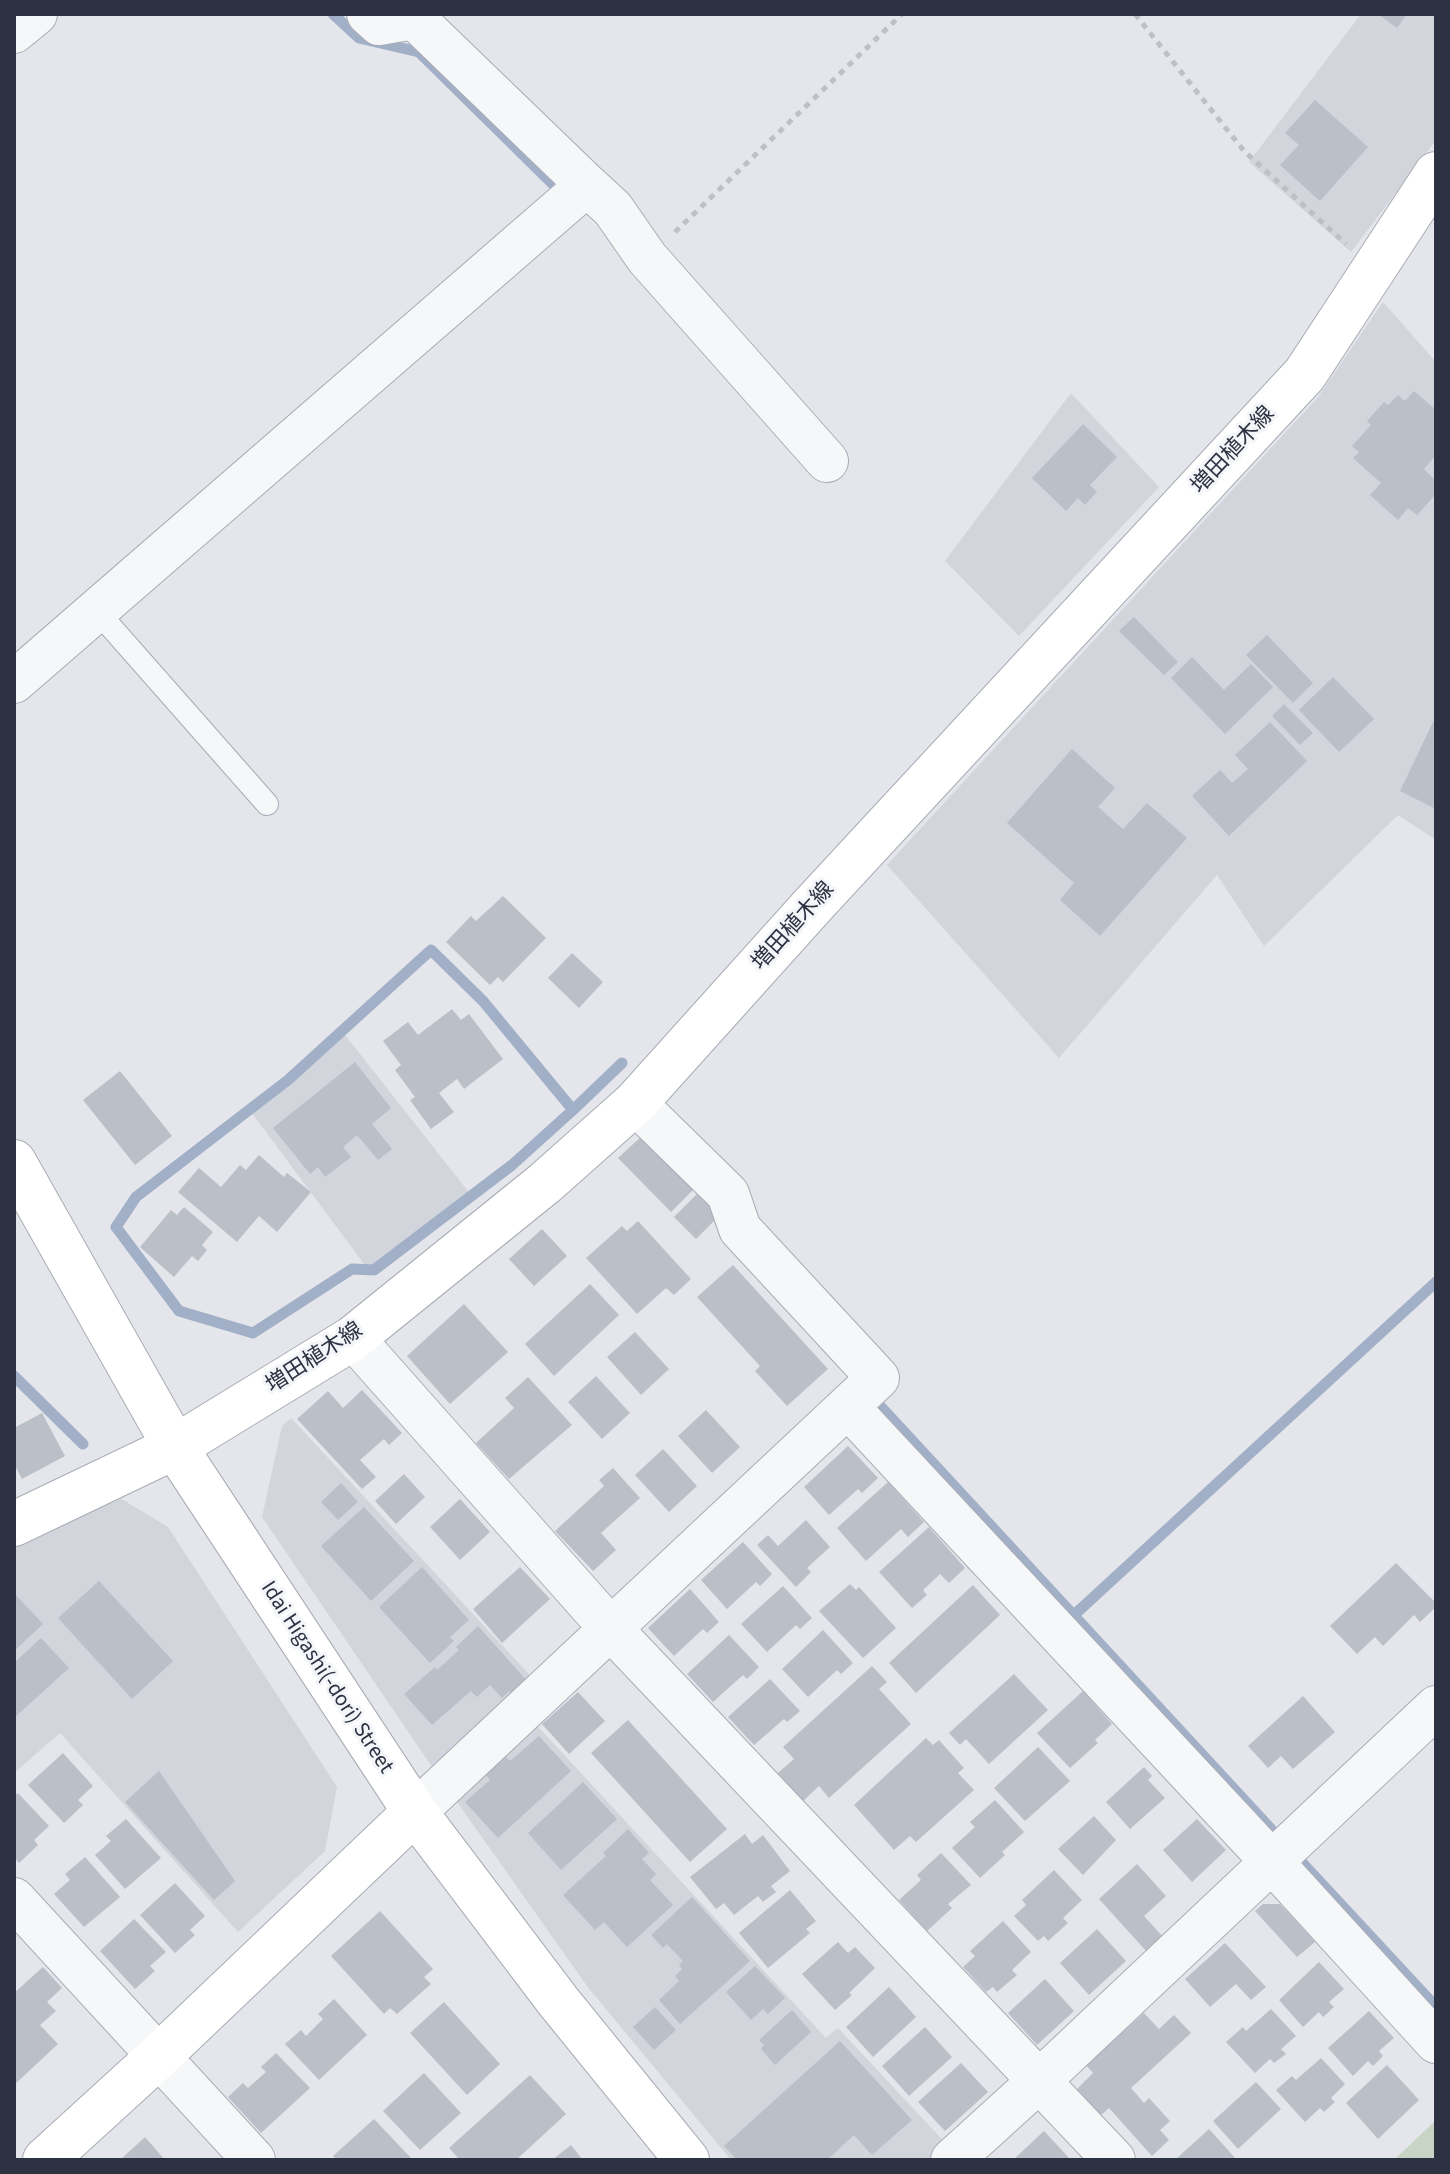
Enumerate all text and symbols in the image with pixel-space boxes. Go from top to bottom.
street label: 増田植木線 [1187,402,1281,500]
street label: 増田植木線 [747,877,841,977]
street label: 増田植木線 [262,1318,368,1400]
street label: Idai Higashi(-dori) Street [254,1577,398,1779]

